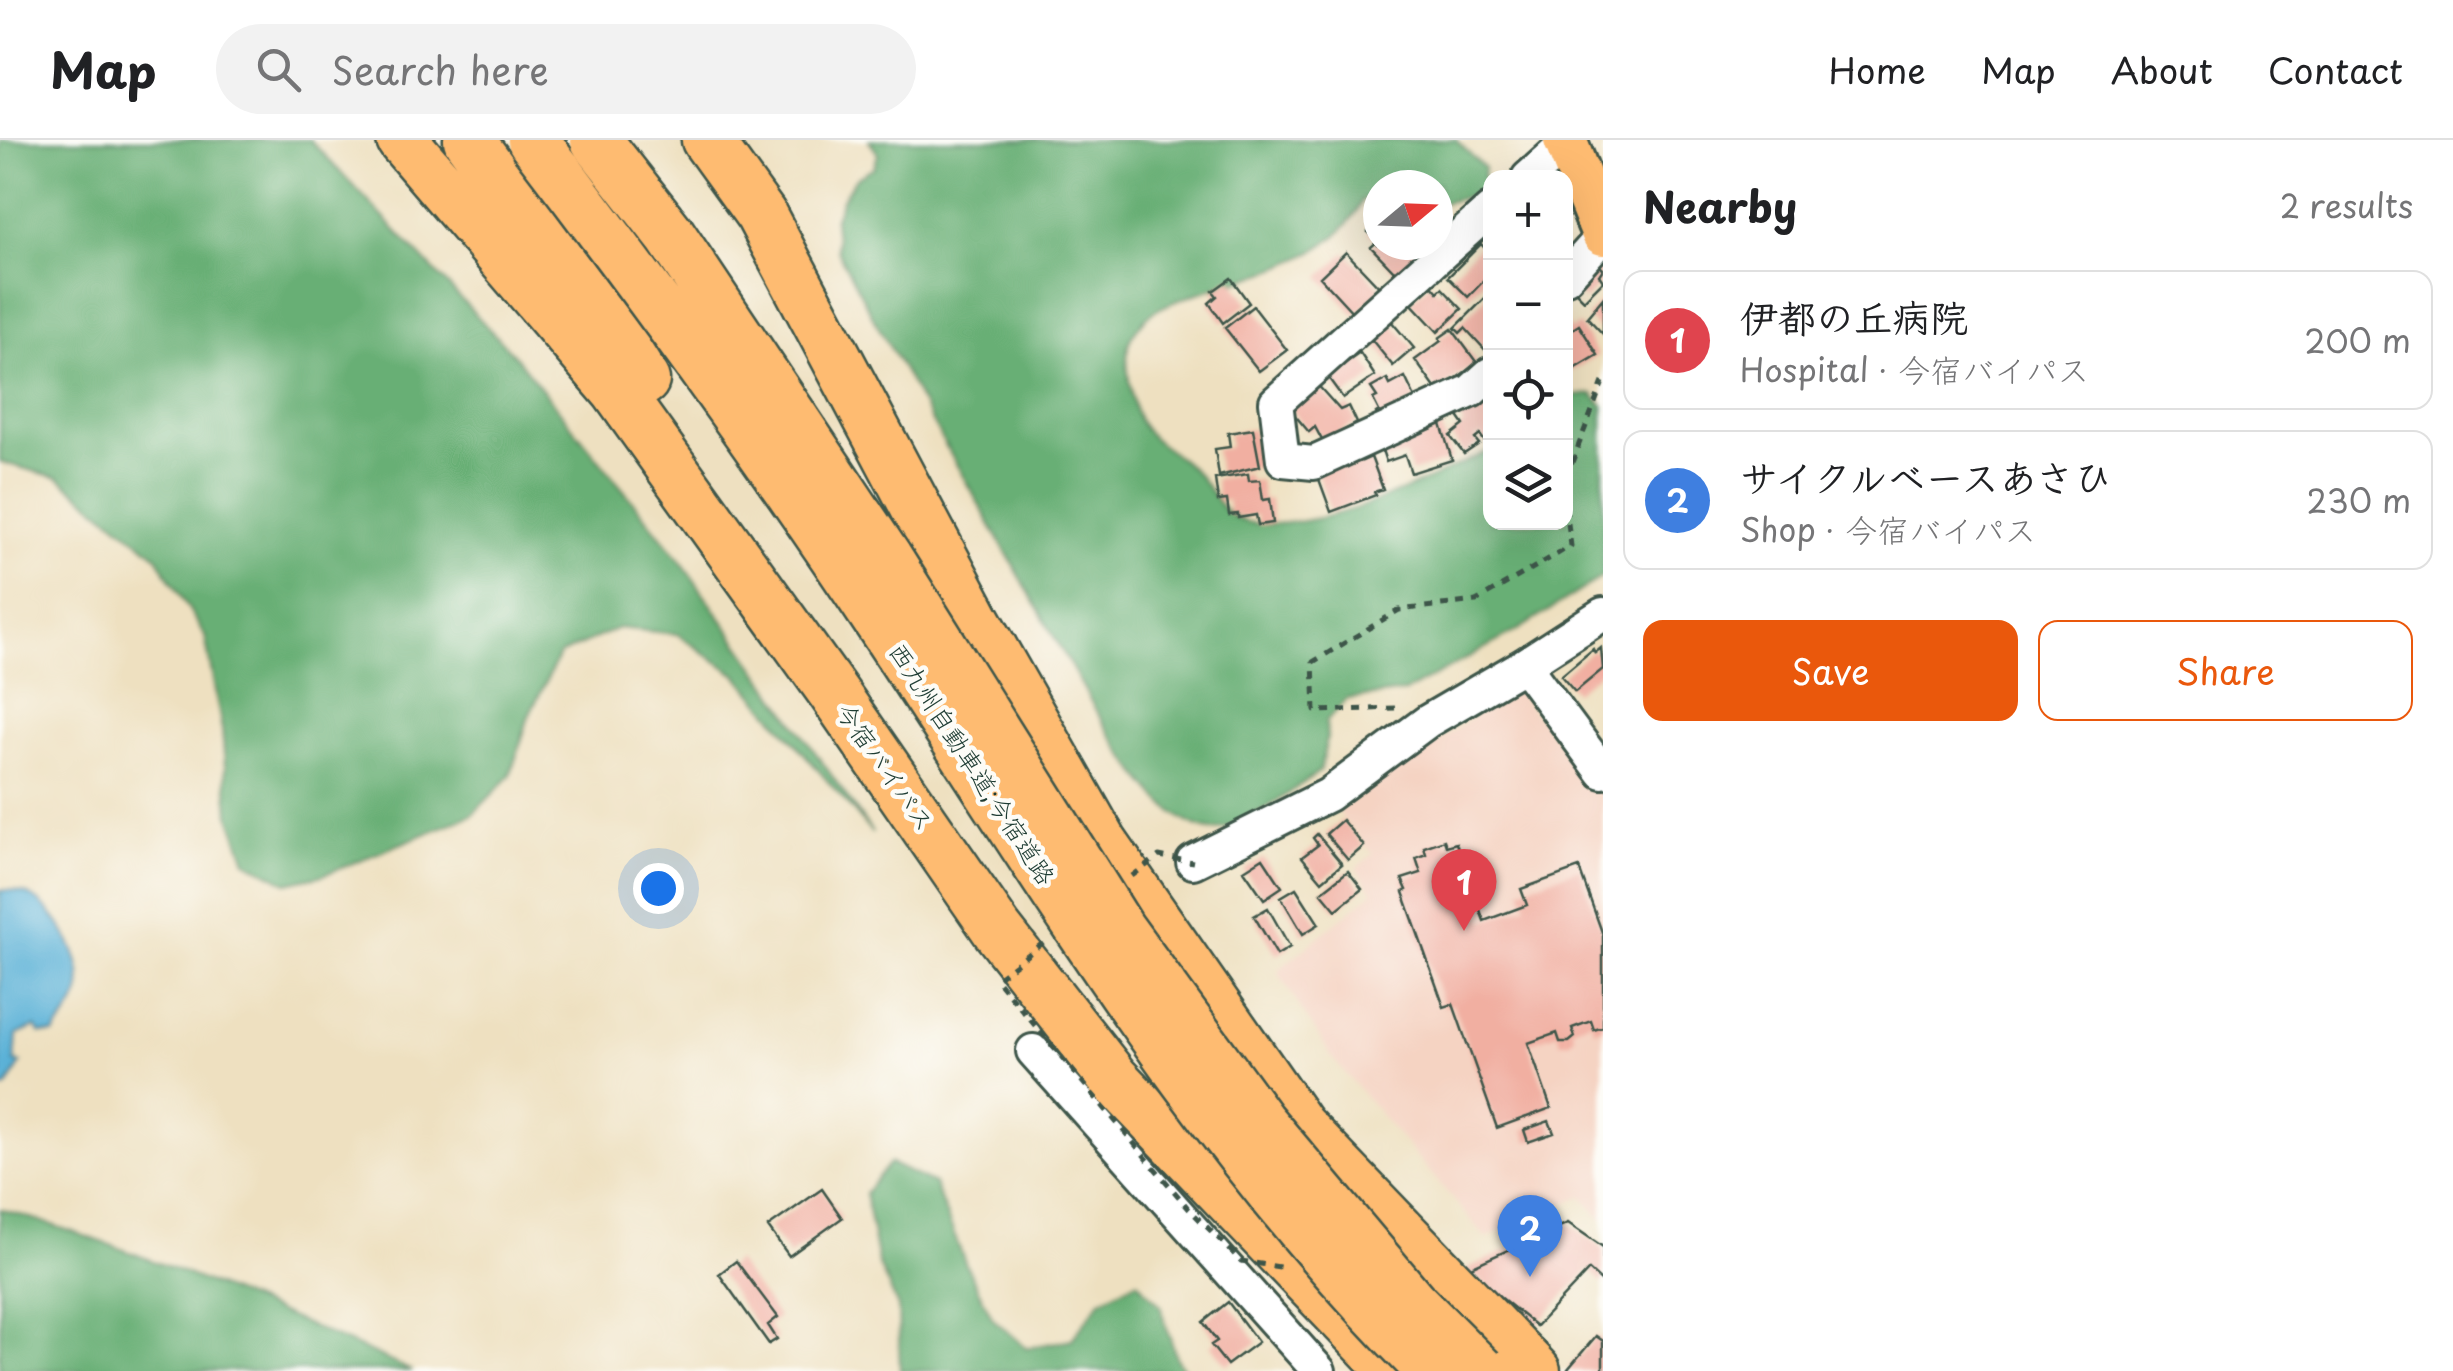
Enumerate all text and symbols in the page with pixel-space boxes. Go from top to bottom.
search box [216,24,916,114]
text: Map [50,33,156,105]
text: Search here [331,41,549,98]
icon: search [251,42,306,97]
text: Home [1829,43,1926,96]
text: Map [1981,43,2056,96]
text: About [2111,43,2213,96]
text: Contact [2268,43,2403,96]
north arrow [1363,170,1453,260]
map controls [1483,170,1573,530]
button: + [1483,170,1573,260]
text: Nearby [1643,174,1797,237]
text: 2 results [2280,181,2413,229]
button: − [1483,260,1573,350]
text: 伊都の丘病院 [1740,288,1968,345]
text: 1 [1670,316,1685,364]
text: 200 m [2304,316,2411,364]
text: Hospital · 今宿バイパス [1740,345,2089,393]
button: locate [1483,350,1573,440]
button: layers [1483,440,1573,530]
text: サイクルベースあさひ [1740,448,2112,505]
text: 2 [1666,476,1689,524]
text: 230 m [2306,476,2411,524]
text: Shop · 今宿バイパス [1740,505,2036,553]
button: Save [1643,620,2018,721]
button: Share [2038,620,2413,721]
street label: 西九州自動車道;今宿道路 [880,635,1066,892]
street label: 今宿バイパス [827,694,944,839]
pin: 1 [1432,848,1496,931]
your location [633,863,684,914]
pin: 2 [1498,1194,1562,1277]

